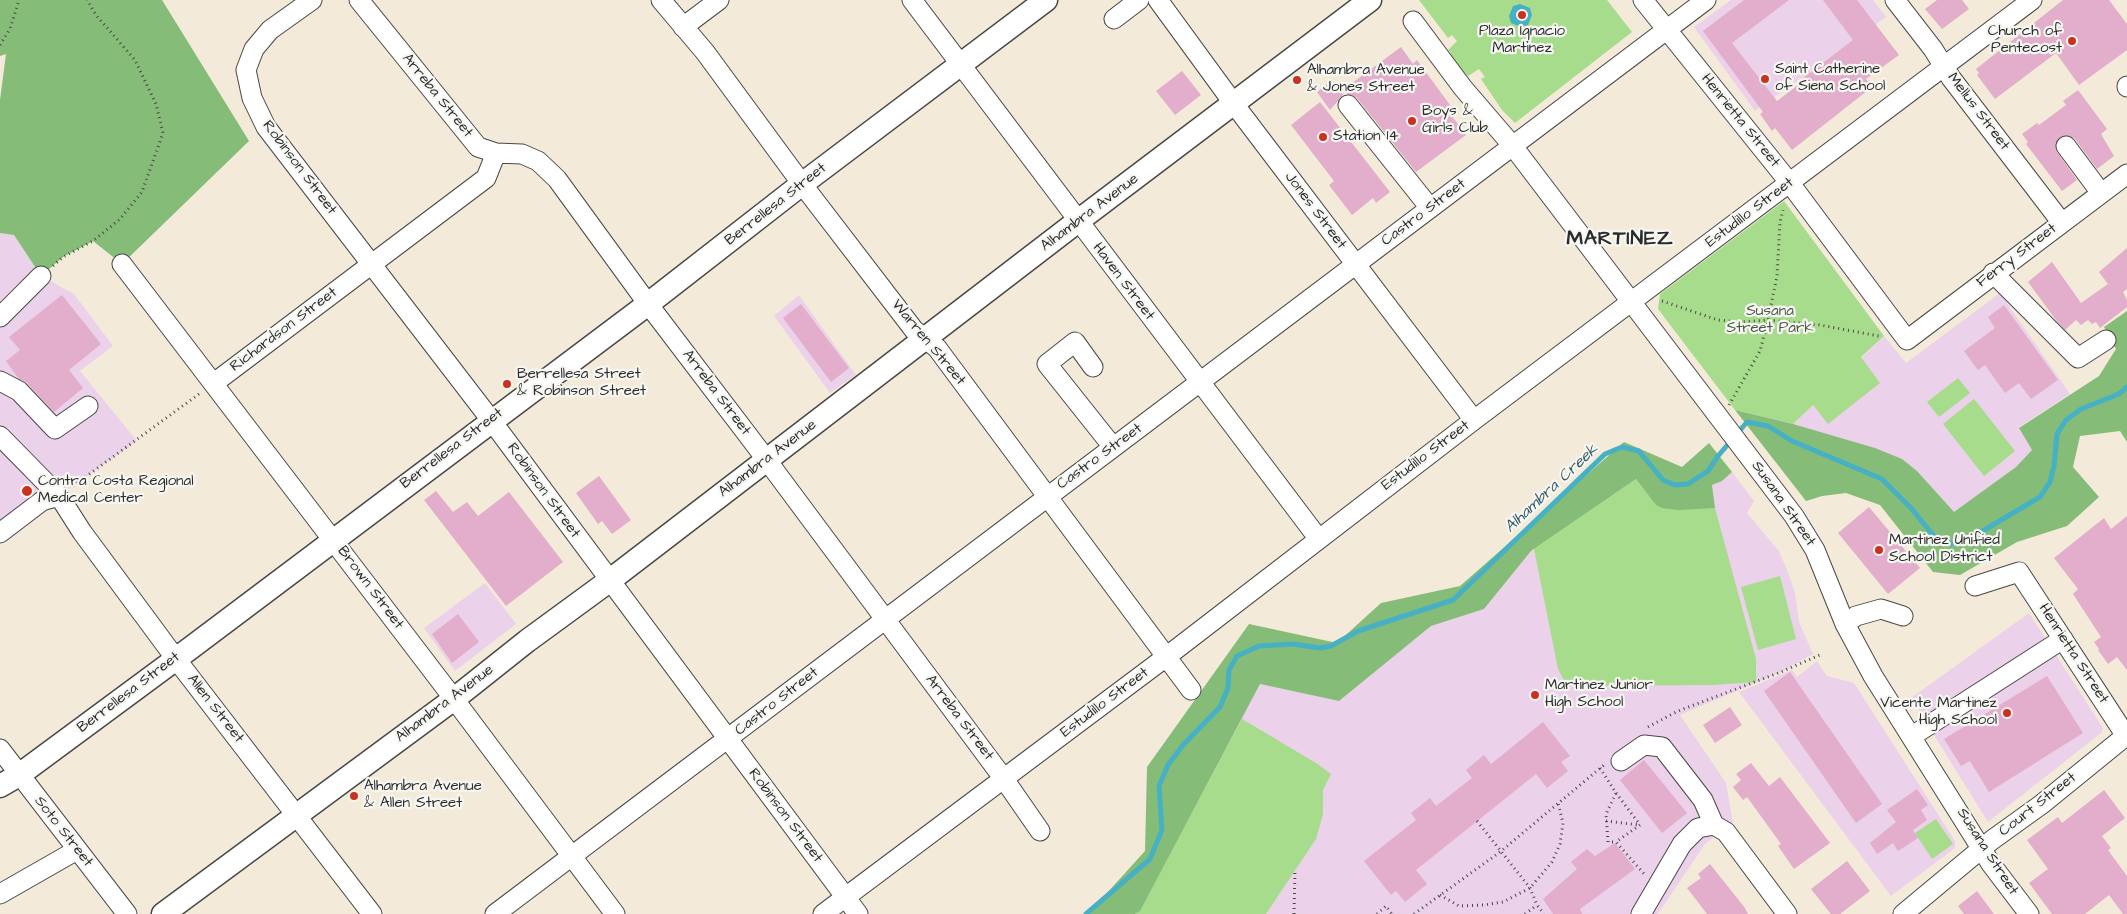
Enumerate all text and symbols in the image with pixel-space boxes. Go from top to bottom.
marker: Plaza Ignacio Martinez [1516,9,1528,21]
place label: Plaza Ignacio Martinez [1479,23,1565,58]
place label: Church of Pentecost [1988,23,2062,58]
marker: Church of Pentecost [2066,35,2078,47]
street label: Arreba Street [398,50,476,142]
place label: Saint Catherine of Siena School [1775,61,1885,96]
place label: Alhambra Avenue & Jones Street [1307,62,1425,97]
street label: Henrietta Street [1697,70,1783,172]
street label: Mellus Street [1943,70,2013,154]
marker: Saint Catherine of Siena School [1759,73,1771,85]
marker: Alhambra Avenue & Jones Street [1291,74,1303,86]
place label: Boys & Girls Club [1422,103,1488,138]
marker: Boys & Girls Club [1406,115,1418,127]
street label: Robinson Street [258,117,340,219]
place label: Station 14 [1333,128,1399,146]
marker: Station 14 [1317,131,1329,143]
street label: Berrellesa Street [722,160,830,250]
street label: Jones Street [1280,169,1350,253]
street label: Alhambra Avenue [1038,170,1142,256]
street label: Estudillo Street [1702,174,1798,252]
street label: Castro Street [1378,175,1470,251]
street label: Ferry Street [1973,220,2061,292]
district label: MARTINEZ [1565,228,1675,252]
street label: Haven Street [1088,240,1158,324]
street label: Richardson Street [227,284,341,376]
street label: Warren Street [887,297,969,389]
park label: Susana Street Park [1727,303,1813,338]
street label: Arreba Street [678,347,754,439]
place label: Berrellesa Street & Robinson Street [517,366,646,401]
marker: Berrellesa Street & Robinson Street [501,378,513,390]
street label: Berrellesa Street [397,405,507,493]
street label: Alhambra Avenue [716,416,820,502]
street label: Estudillo Street [1378,417,1474,495]
street label: Castro Street [1054,420,1146,494]
street label: Robinson Street [502,440,584,542]
water label: Alhambra Creek [1501,441,1603,537]
street label: Susana Street [1747,458,1819,550]
place label: Contra Costa Regional Medical Center [38,473,194,508]
marker: Contra Costa Regional Medical Center [20,484,34,498]
place label: Martinez Unified School District [1889,532,2000,567]
street label: Brown Street [333,543,407,633]
marker: Martinez Unified School District [1873,544,1885,556]
street label: Henrietta Street [2034,601,2112,707]
street label: Berrellesa Street [74,649,184,737]
street label: Alhambra Avenue [393,661,497,747]
street label: Castro Street [732,664,822,740]
street label: Estudillo Street [1057,664,1153,742]
street label: Allen Street [183,671,247,747]
street label: Arreba Street [921,672,997,764]
place label: Martinez Junior High School [1545,677,1653,712]
marker: Martinez Junior High School [1529,689,1541,701]
place label: Vicente Martinez High School [1880,695,1997,730]
marker: Vicente Martinez High School [2001,707,2013,719]
street label: Robinson Street [744,765,826,867]
street label: Court Street [1996,769,2080,841]
place label: Alhambra Avenue & Allen Street [364,778,482,813]
marker: Alhambra Avenue & Allen Street [348,790,360,802]
street label: Soto Street [30,793,96,871]
street label: Susana Street [1952,805,2022,899]

